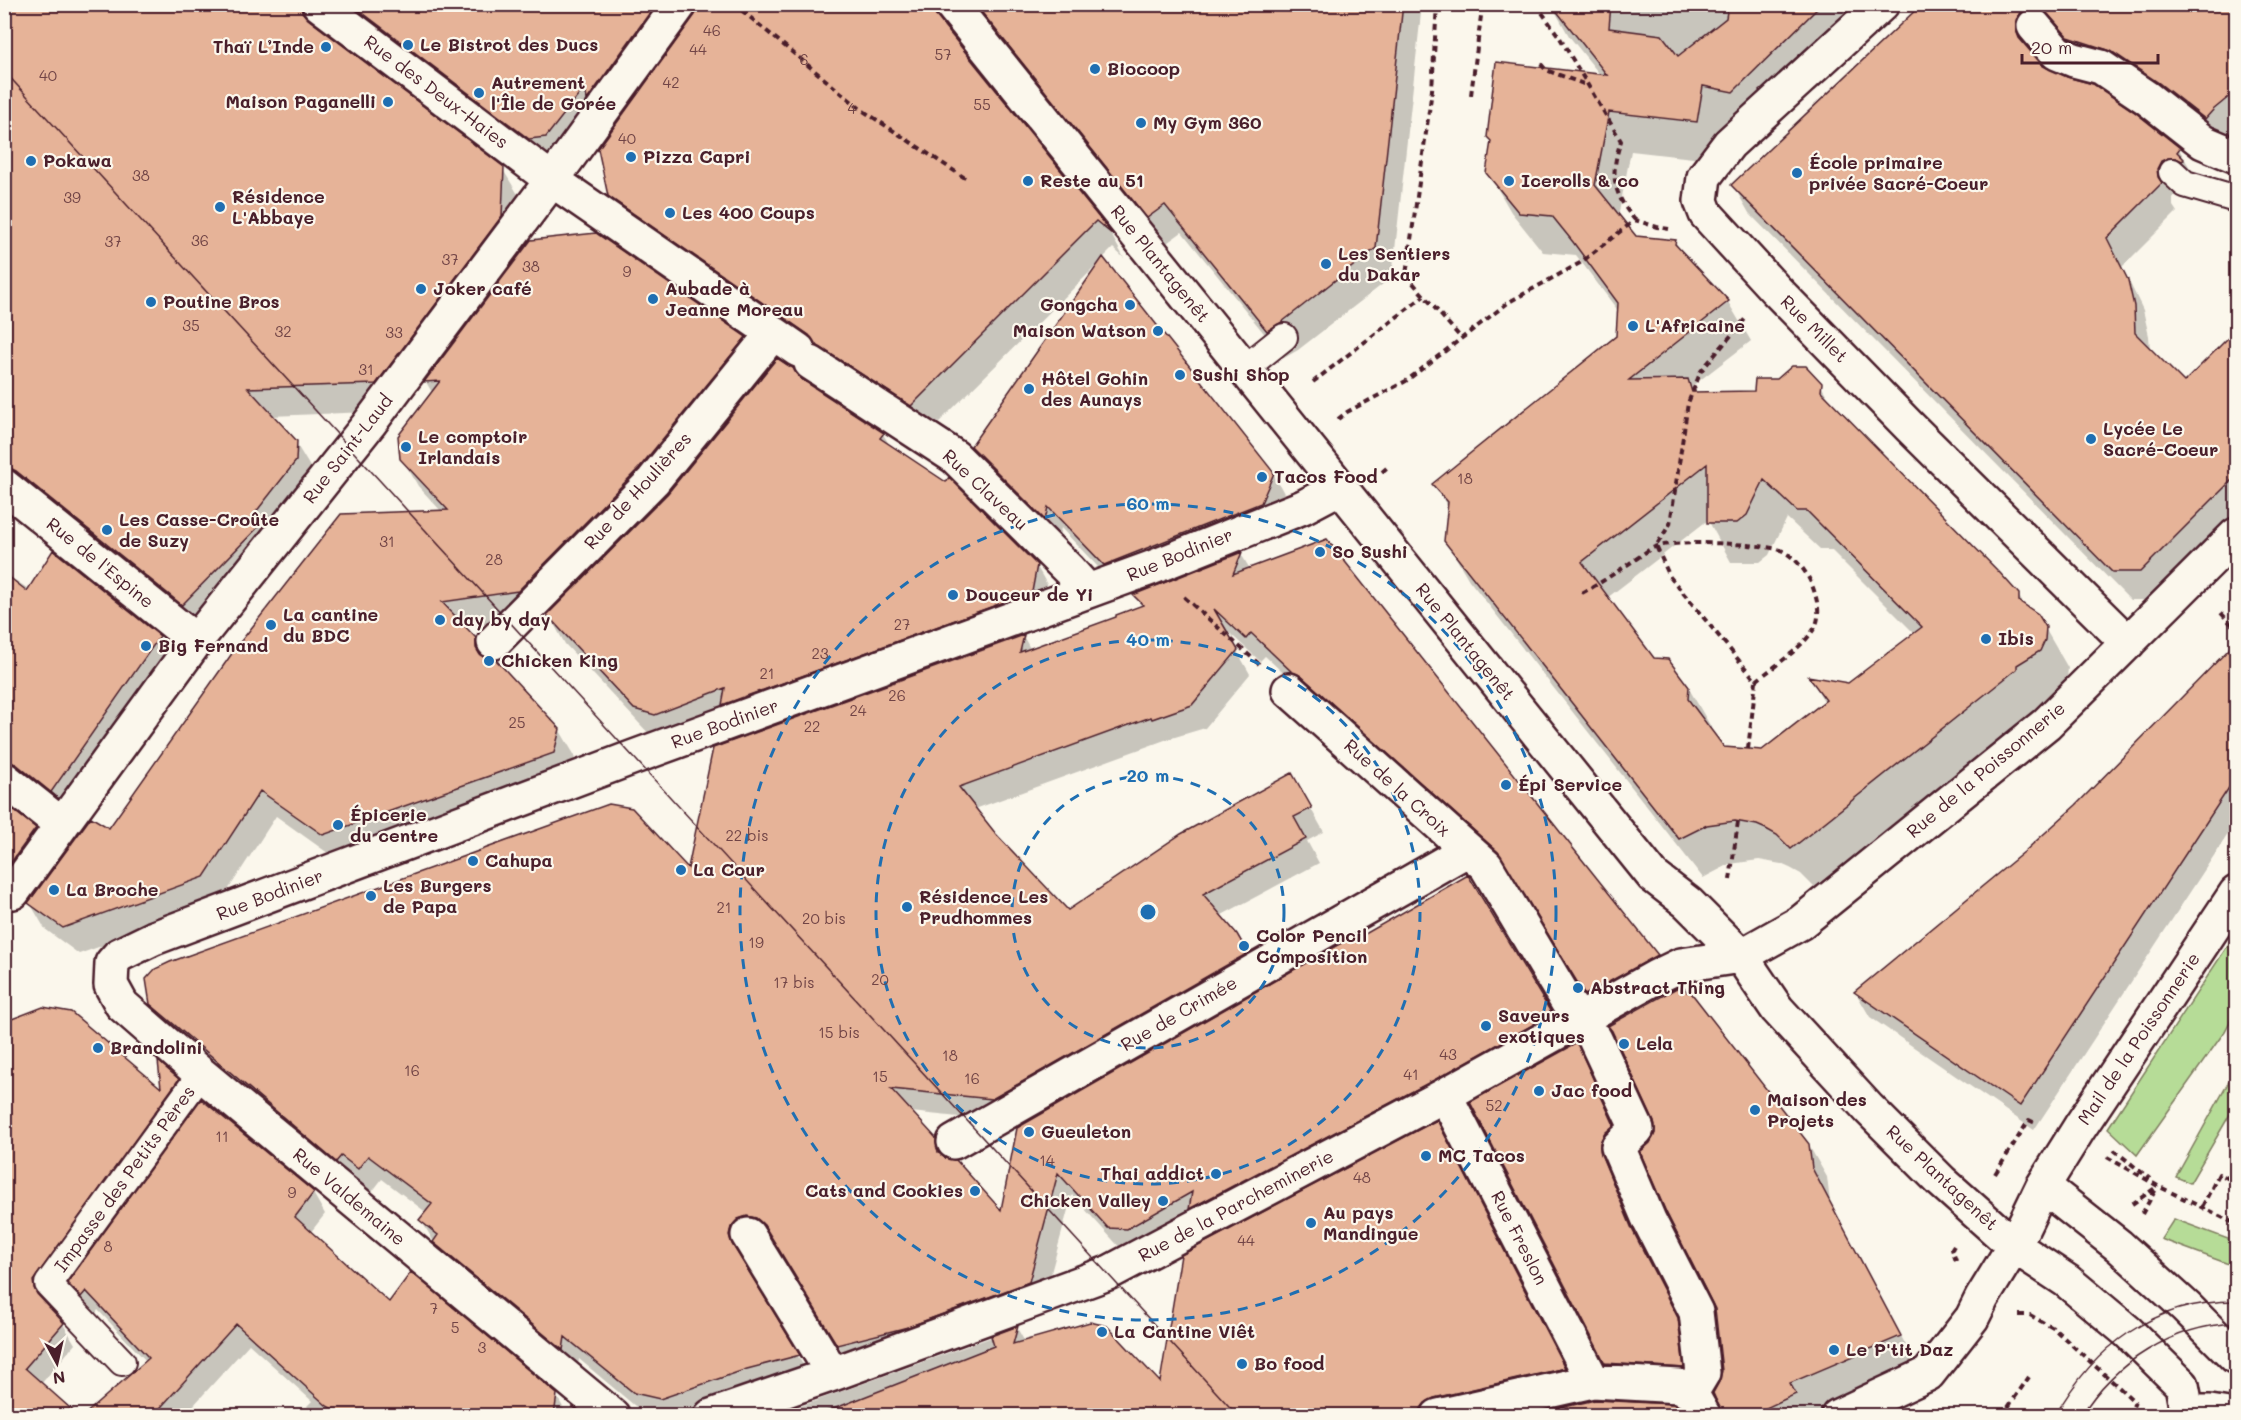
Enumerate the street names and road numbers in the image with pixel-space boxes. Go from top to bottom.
street label: Rue des Deux-Haies [360,29,514,153]
street label: Rue Plantagenêt [1106,200,1216,327]
street label: Rue Millet [1776,289,1854,367]
street label: Rue Saint-Laud [297,389,397,508]
street label: Rue de Houlières [578,427,696,554]
street label: Rue Claveau [938,443,1034,535]
street label: Rue de l'Espine [42,511,159,613]
street label: Rue Bodinier [1123,522,1236,586]
street label: Rue Plantagenêt [1411,578,1521,705]
street label: Rue Bodinier [668,693,782,754]
street label: Rue de la Poissonnerie [1901,696,2070,843]
street label: Rue de la Croix [1339,733,1456,841]
street label: Rue Bodinier [213,863,327,925]
street label: Mail de la Poissonnerie [2071,947,2205,1129]
street label: Rue de Crimée [1116,970,1241,1056]
street label: Impasse des Petits Pères [48,1080,200,1277]
street label: Rue Plantagenêt [1882,1119,2004,1235]
street label: Rue Valdemaine [288,1142,411,1251]
street label: Rue de la Parcheminerie [1134,1143,1337,1267]
street label: Rue Freslon [1486,1186,1554,1289]

